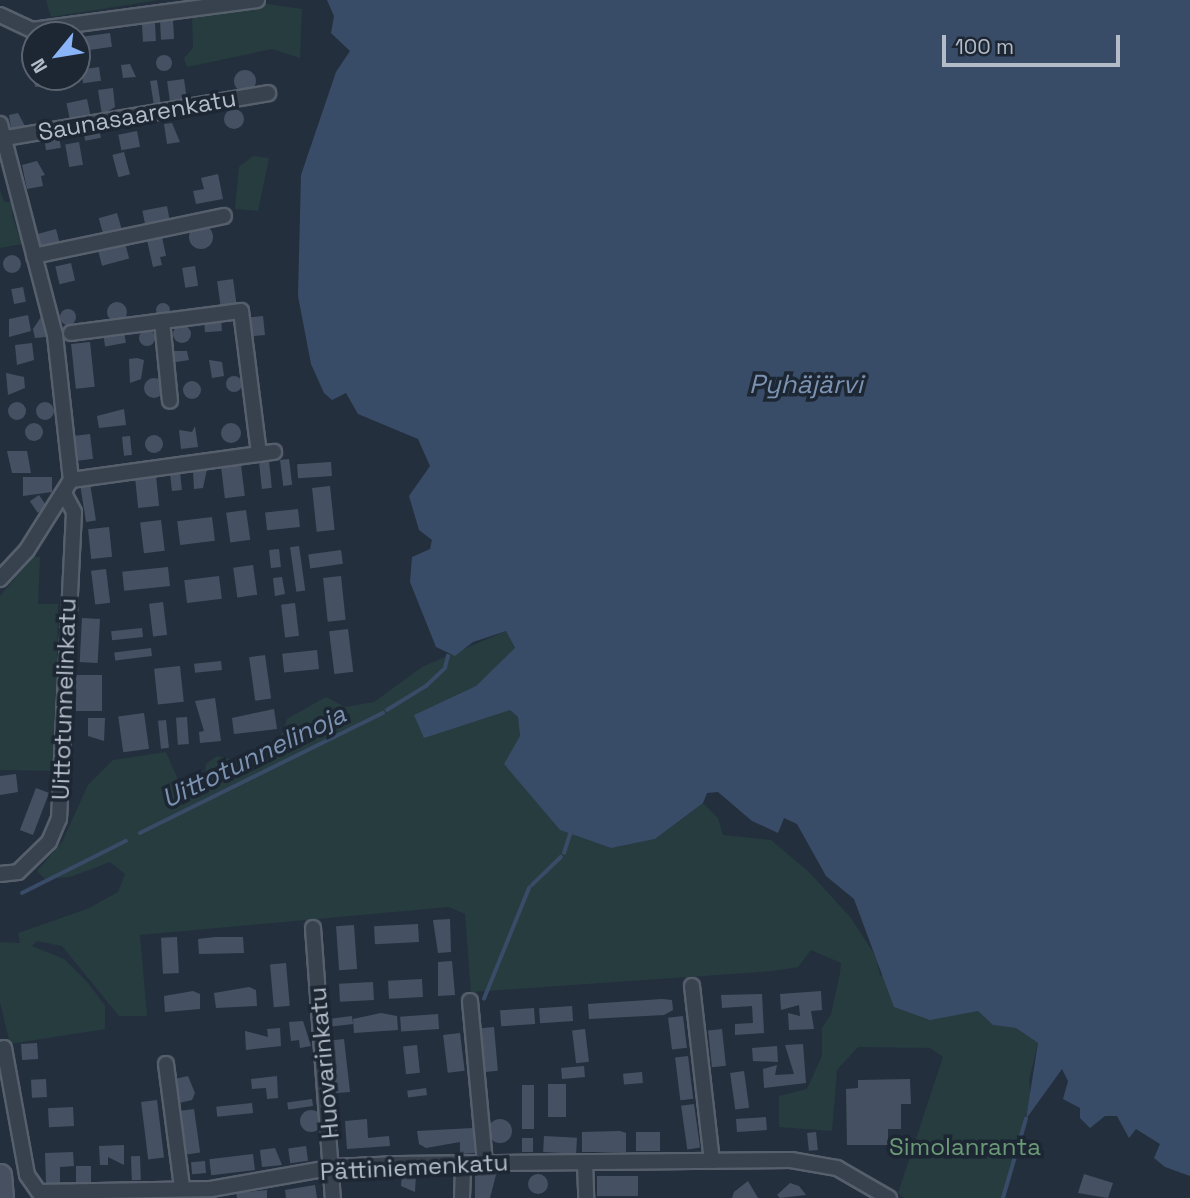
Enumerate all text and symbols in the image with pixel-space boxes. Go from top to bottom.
north arrow [21,21,91,91]
scale bar [945,21,1124,65]
text: 100 m [955,33,1014,60]
text: N [25,54,53,78]
street label: Saunasaarenkatu [36,83,238,147]
water label: Pyhäjärvi [749,369,863,401]
street label: Uittotunnelinkatu [46,597,82,801]
water label: Uittotunnelinoja [157,699,351,815]
street label: Huovarinkatu [303,986,345,1140]
park label: Simolanranta [889,1133,1041,1161]
street label: Pättiniemenkatu [319,1148,509,1186]

